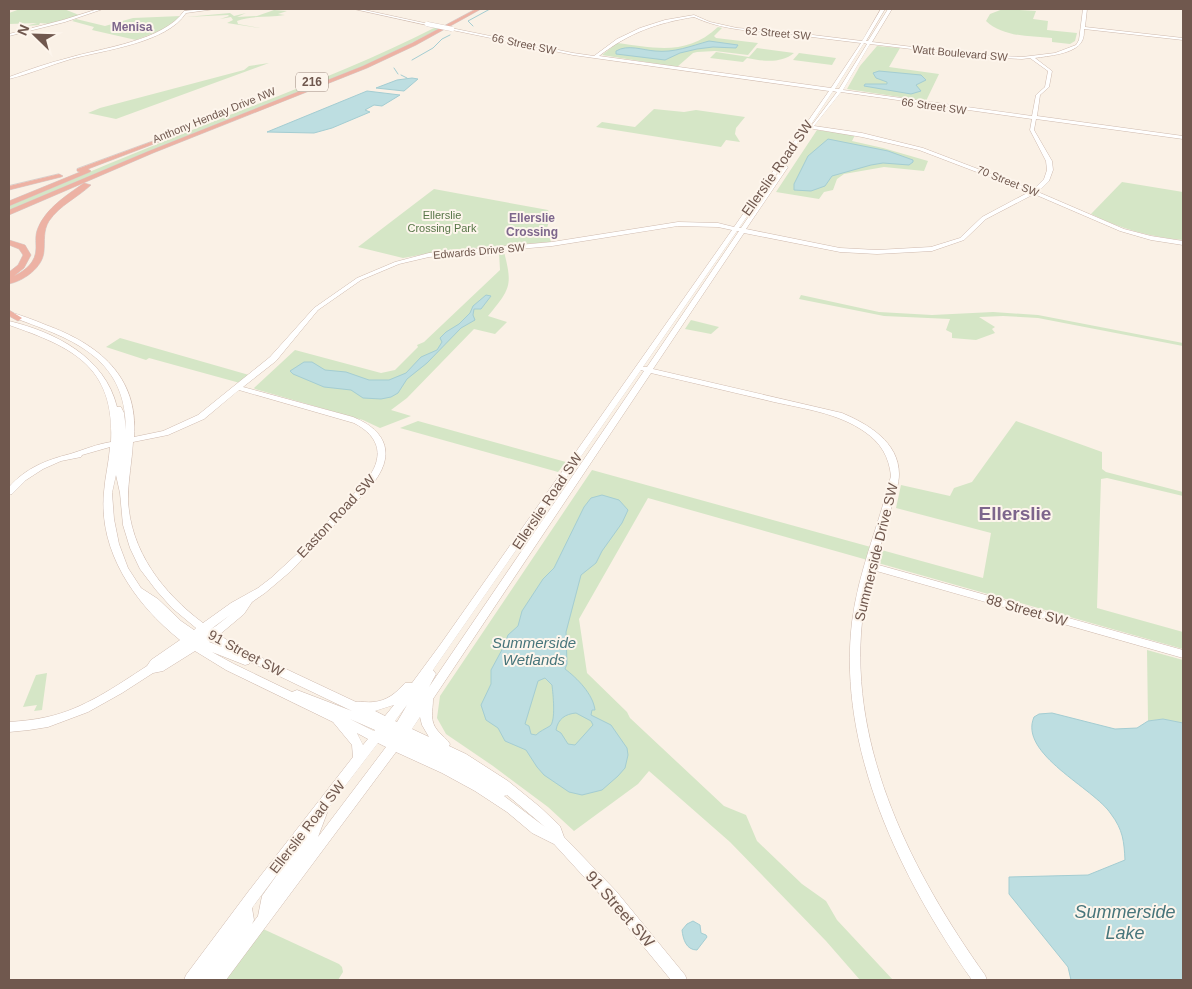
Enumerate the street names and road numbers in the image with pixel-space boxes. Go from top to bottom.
street label: 62 Street SW [745,24,812,42]
street label: 66 Street SW [491,31,558,57]
street label: Watt Boulevard SW [912,43,1009,63]
road number: 216 [296,72,328,91]
street label: Anthony Henday Drive NW [151,85,278,145]
street label: 66 Street SW [901,96,968,117]
street label: Ellerslie Road SW [738,117,816,219]
street label: 70 Street SW [975,163,1041,199]
street label: Edwards Drive SW [433,241,526,261]
street label: Ellerslie Road SW [509,449,586,552]
street label: Easton Road SW [294,471,379,561]
street label: Summerside Drive SW [851,481,901,623]
street label: 88 Street SW [985,591,1070,629]
street label: 91 Street SW [205,626,287,680]
street label: Ellerslie Road SW [266,777,349,876]
street label: 91 Street SW [582,868,658,951]

